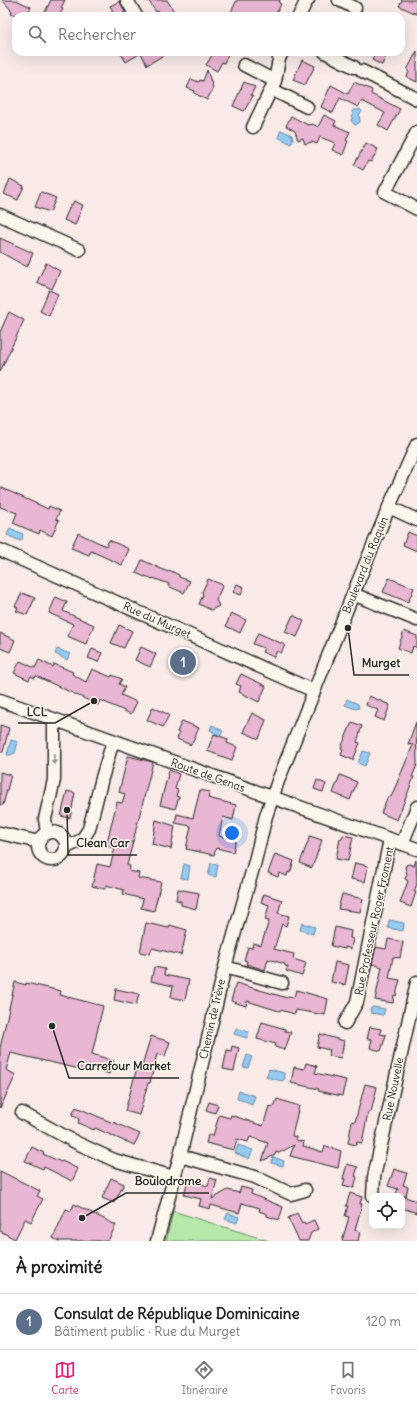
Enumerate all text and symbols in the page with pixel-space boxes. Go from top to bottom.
search box [12,12,405,56]
icon: search [26,23,48,45]
text: Rechercher [58,25,136,44]
street label: Boulevard du Raquin [339,515,391,615]
street label: Rue du Murget [121,599,193,641]
pin: 1 [170,647,196,677]
callout: Murget [354,651,409,675]
text: Murget [362,655,401,671]
callout: LCL [18,699,55,723]
text: LCL [27,704,48,719]
one-way arrow [51,753,57,766]
street label: Route de Genas [169,755,247,795]
your location [222,823,242,843]
callout: Clean Car [68,831,137,855]
text: Clean Car [76,835,130,850]
street label: Rue Professeur Roger Froment [351,845,397,997]
street label: Chemin de Trève [196,977,228,1060]
callout: Carrefour Market [69,1054,179,1078]
street label: Rue Nouvelle [379,1056,407,1122]
text: Carrefour Market [77,1058,172,1073]
callout: Boulodrome [126,1169,209,1193]
text: Boulodrome [135,1173,202,1188]
map controls [369,1193,405,1229]
button: locate [369,1193,405,1229]
text: À proximité [16,1256,102,1278]
text: Consulat de République Dominicaine [54,1304,299,1323]
text: 1 [26,1313,32,1330]
text: 120 m [366,1313,401,1330]
text: Bâtiment public · Rue du Murget [54,1323,240,1340]
tab: Carte [51,1359,79,1397]
tab: Itinéraire [181,1359,228,1397]
tab: Favoris [330,1359,366,1397]

